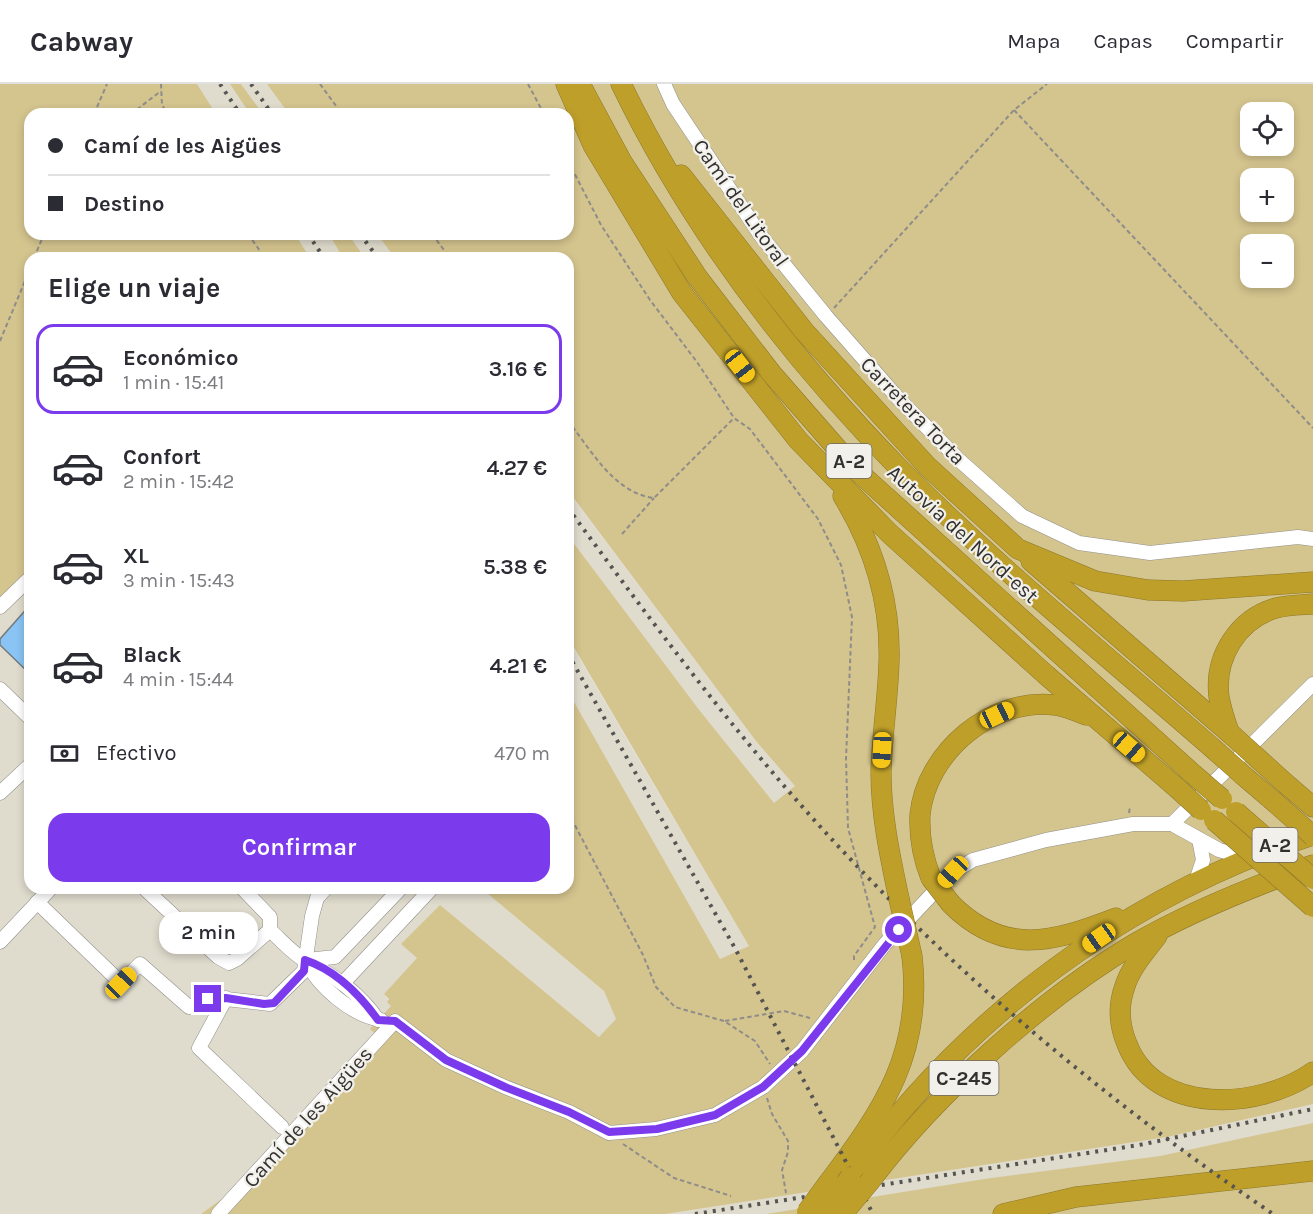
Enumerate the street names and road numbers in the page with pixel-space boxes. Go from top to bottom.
street label: Camí del Litoral [688,135,794,271]
street label: Carretera Torta [856,352,970,470]
road number: A-2 [826,444,872,478]
street label: Autovia del Nord-est [883,460,1043,608]
road number: A-2 [1252,828,1298,862]
street label: Camí de les Aigües [239,1042,377,1192]
road number: C-245 [930,1061,998,1095]

